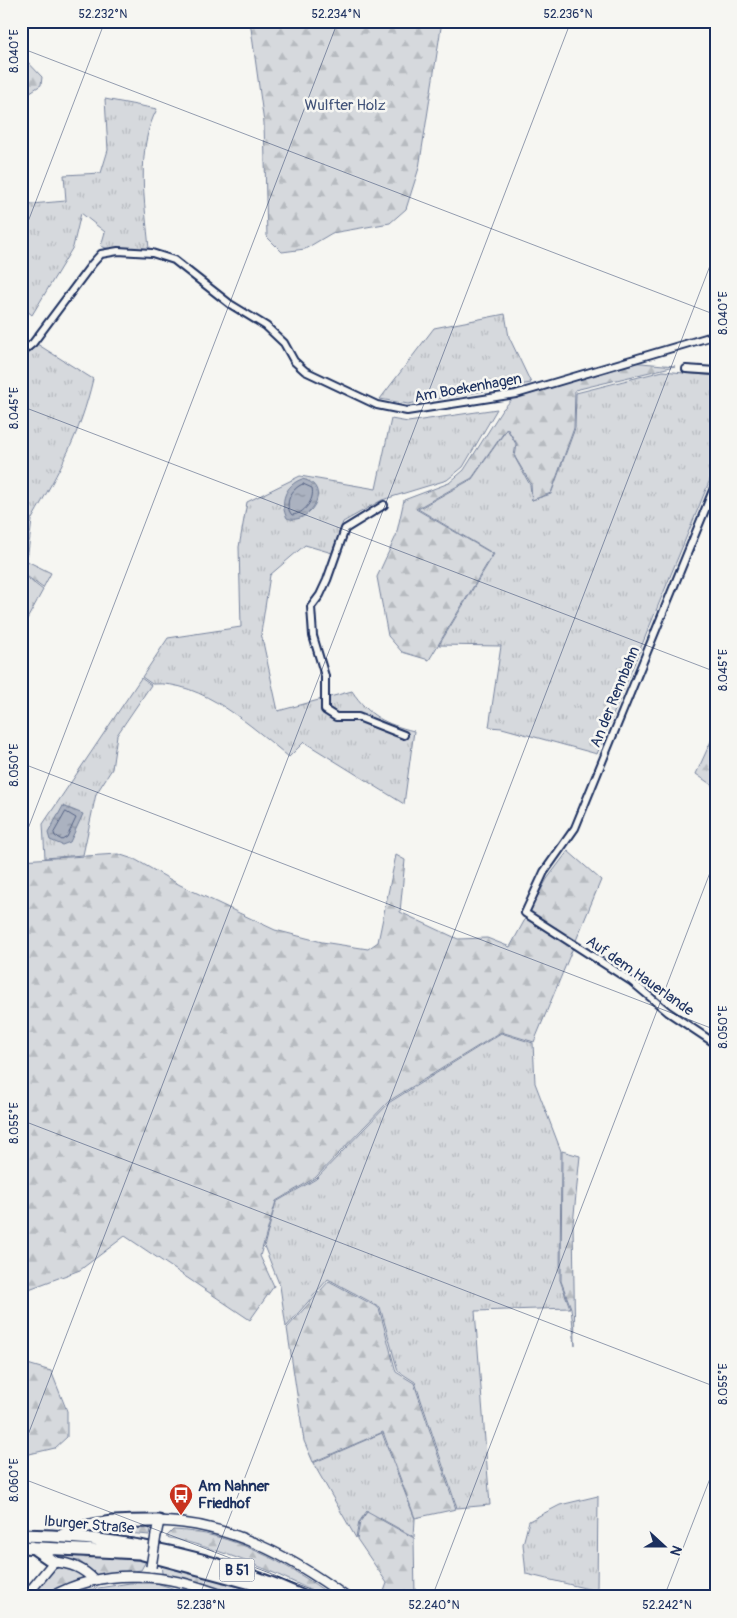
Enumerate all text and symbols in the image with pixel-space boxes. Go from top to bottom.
text: 52.232°N [79,7,127,22]
text: 52.234°N [311,7,361,22]
text: 52.236°N [543,7,593,22]
text: 8.040°E [7,29,22,73]
park label: Wulfter Holz [304,96,386,115]
text: 8.040°E [716,291,731,335]
street label: Am Boekenhagen [413,369,523,407]
text: 8.045°E [7,387,22,429]
street label: An der Rennbahn [586,644,644,750]
text: 8.045°E [716,649,731,691]
text: 8.050°E [7,743,22,787]
street label: Auf dem Hauerlande [582,932,698,1021]
text: 8.050°E [716,1005,731,1049]
text: 8.055°E [7,1102,22,1144]
text: 8.055°E [716,1363,731,1405]
text: 8.060°E [7,1458,22,1502]
place label: Am Nahner Friedhof [198,1477,270,1513]
bus stop icon: Am Nahner Friedhof [168,1482,194,1516]
street label: Iburger Straße [43,1512,136,1538]
north arrow [640,1520,690,1570]
text: N [666,1543,685,1558]
road number: B 51 [220,1558,254,1582]
text: 52.238°N [177,1598,225,1613]
text: 52.240°N [408,1598,460,1613]
text: 52.242°N [642,1598,692,1613]

